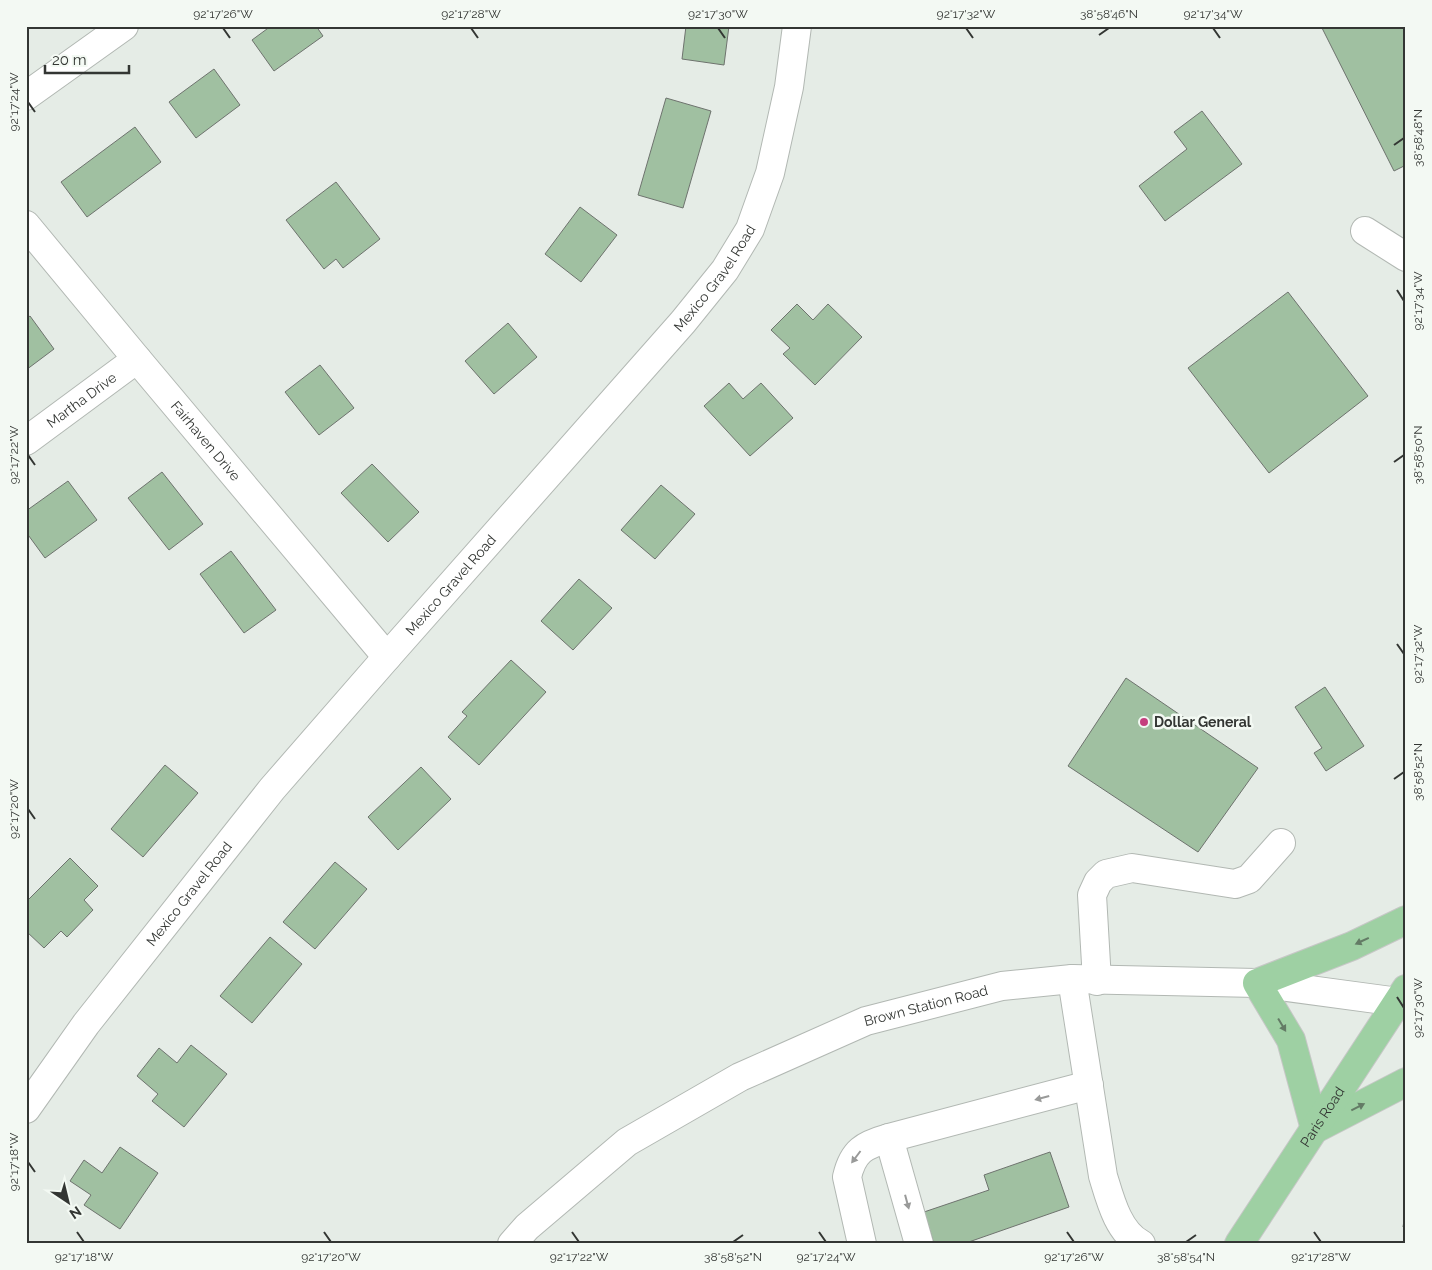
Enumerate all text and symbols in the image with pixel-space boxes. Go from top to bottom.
text: 92°17'26"W [193,7,253,21]
text: 92°17'28"W [441,7,501,21]
text: 92°17'30"W [688,7,748,21]
text: 92°17'32"W [937,7,996,21]
text: 38°58'46"N [1080,7,1138,21]
text: 92°17'34"W [1183,7,1243,21]
scale bar [45,42,129,74]
text: 20 m [52,51,87,69]
text: 92°17'24"W [7,72,21,131]
text: 38°58'48"N [1411,109,1425,167]
street label: Mexico Gravel Road [670,222,759,335]
text: 92°17'34"W [1411,271,1425,331]
street label: Martha Drive [44,369,119,431]
street label: Fairhaven Drive [168,398,244,484]
text: 92°17'22"W [7,425,21,484]
text: 38°58'50"N [1411,426,1425,484]
street label: Mexico Gravel Road [402,532,499,638]
text: 92°17'32"W [1411,624,1425,683]
place label: Dollar General [1154,714,1252,730]
marker: Dollar General [1138,716,1150,728]
text: 38°58'52"N [1411,743,1425,801]
text: 92°17'20"W [7,779,21,839]
street label: Mexico Gravel Road [143,839,235,949]
one-way arrow [1355,937,1369,945]
text: 92°17'30"W [1411,978,1425,1038]
street label: Brown Station Road [862,982,990,1029]
one-way arrow [1278,1018,1287,1031]
street label: Paris Road [1297,1084,1348,1150]
one-way arrow [1034,1094,1049,1102]
one-way arrow [1351,1102,1365,1111]
text: 92°17'18"W [7,1132,21,1191]
one-way arrow [851,1150,861,1164]
north arrow [42,1178,92,1228]
one-way arrow [903,1195,911,1210]
text: N [66,1203,84,1222]
text: 92°17'18"W [55,1250,114,1264]
text: 92°17'20"W [301,1250,361,1264]
text: 92°17'22"W [550,1250,609,1264]
text: 38°58'52"N [704,1250,762,1264]
text: 92°17'24"W [797,1250,856,1264]
text: 92°17'26"W [1044,1250,1104,1264]
text: 38°58'54"N [1157,1250,1215,1264]
text: 92°17'28"W [1291,1250,1351,1264]

